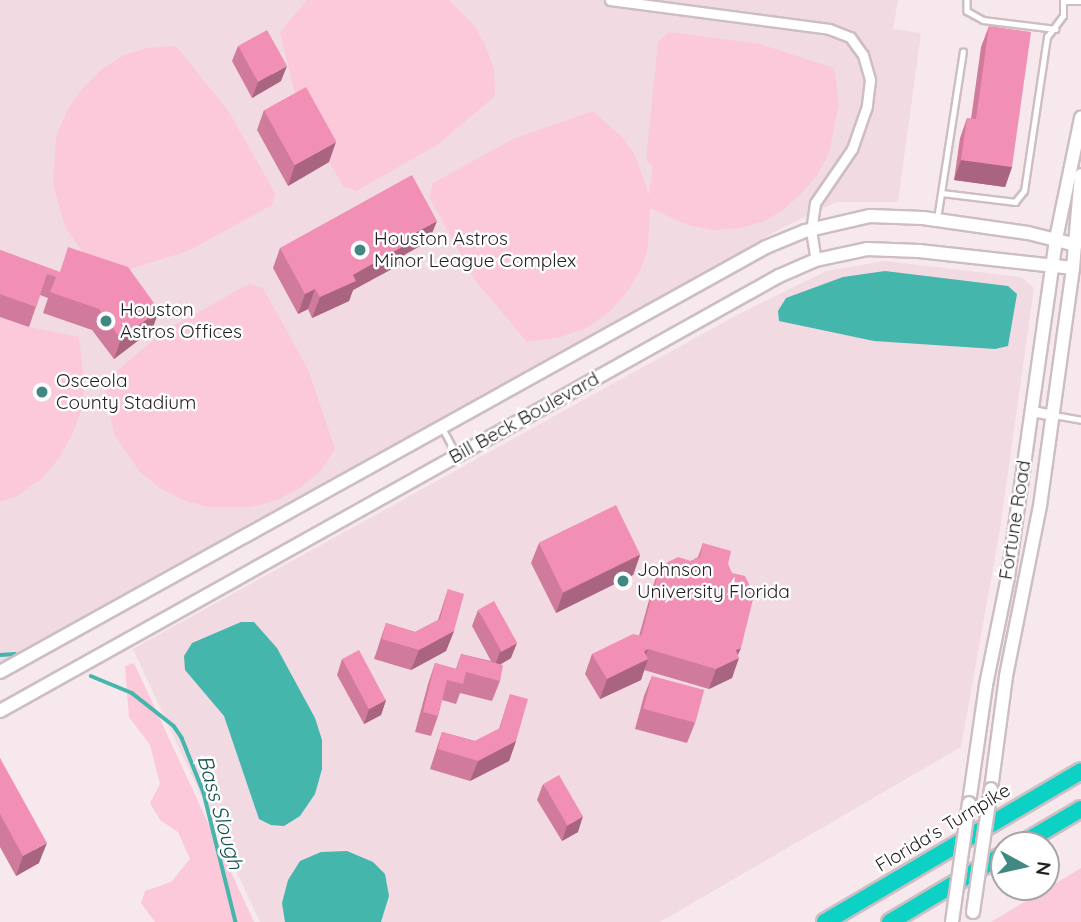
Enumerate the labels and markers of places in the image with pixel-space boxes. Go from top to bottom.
place label: Houston Astros Minor League Complex [374,228,576,272]
marker: Houston Astros Minor League Complex [352,242,368,258]
place label: Houston Astros Offices [120,299,242,343]
marker: Houston Astros Offices [98,313,114,329]
place label: Osceola County Stadium [56,370,196,414]
marker: Osceola County Stadium [34,384,50,400]
place label: Johnson University Florida [637,559,790,603]
marker: Johnson University Florida [615,573,631,589]

